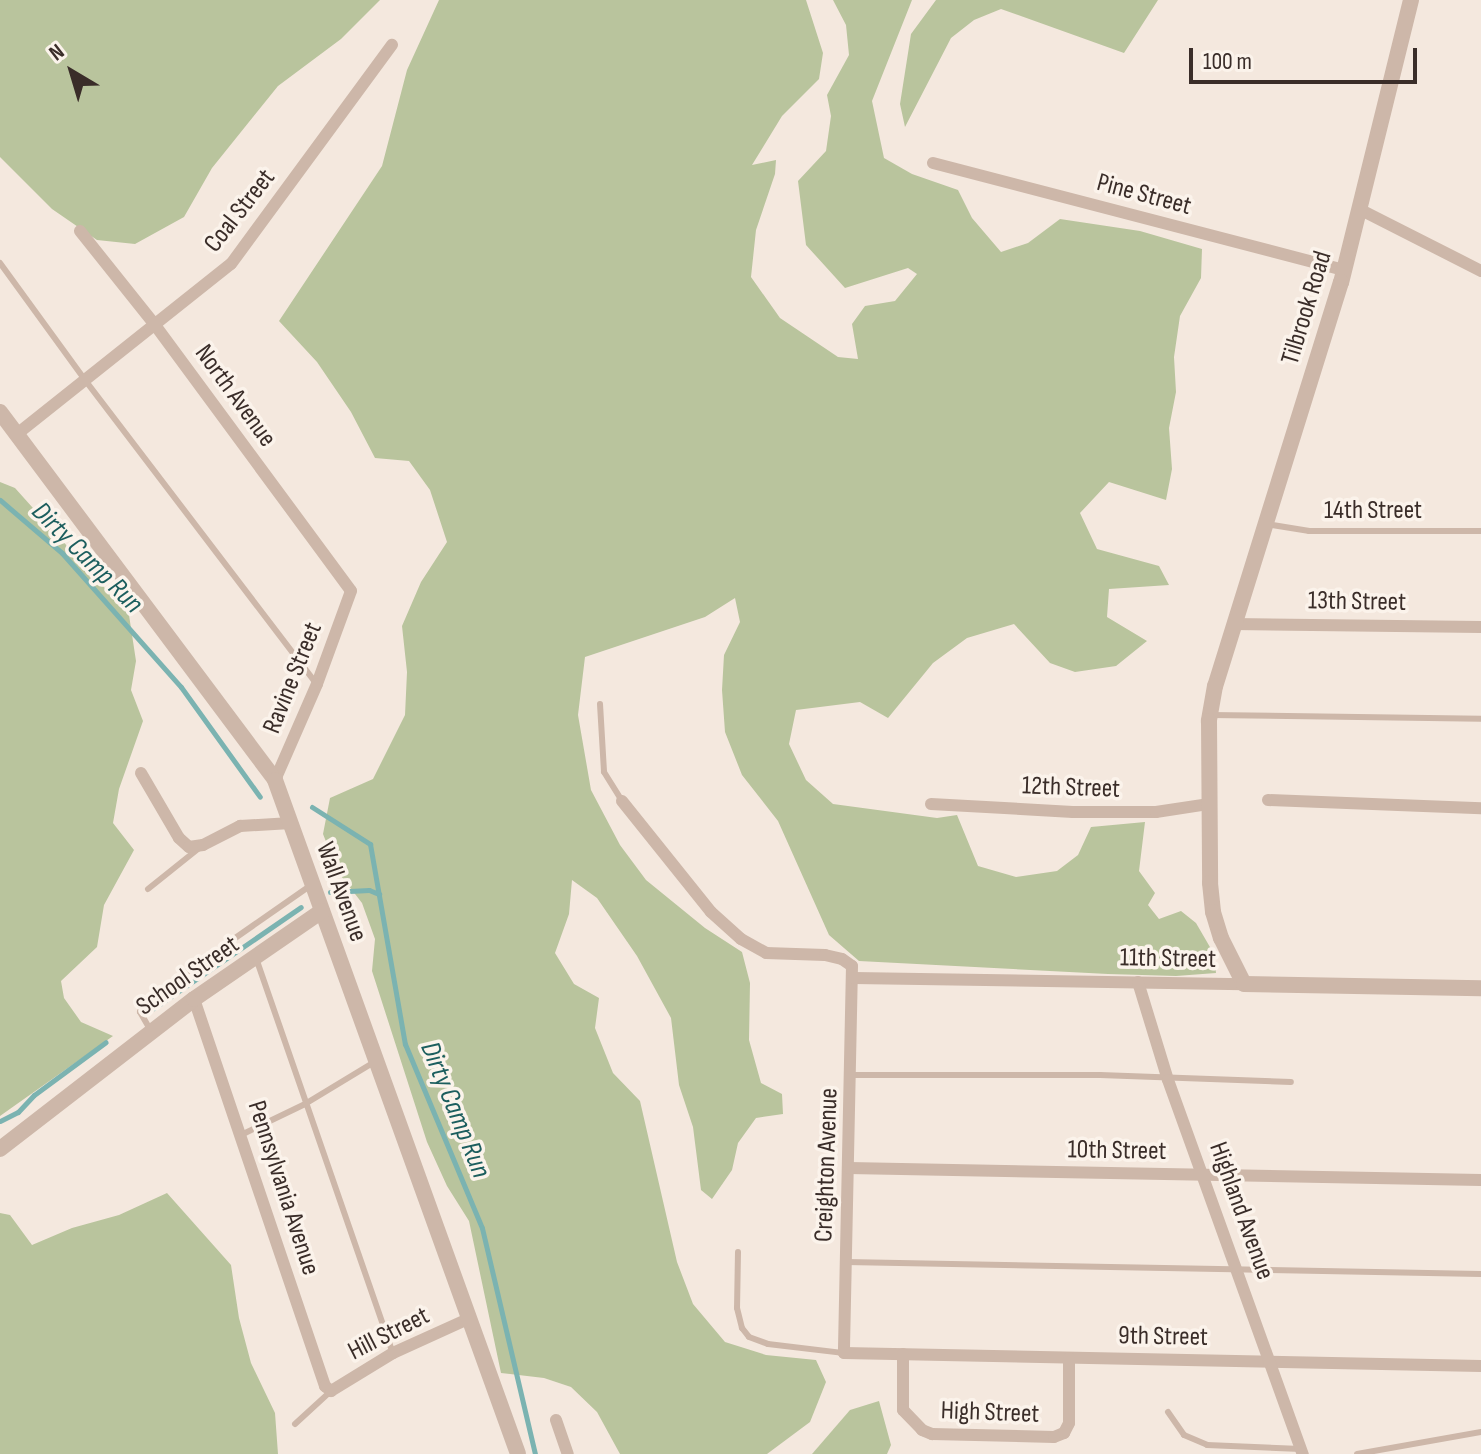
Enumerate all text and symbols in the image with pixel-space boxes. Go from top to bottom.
north arrow [32,32,112,112]
scale bar [1193,32,1421,82]
text: N [44,38,70,67]
text: 100 m [1203,47,1252,76]
street label: Coal Street [198,163,282,259]
street label: Pine Street [1093,167,1195,223]
street label: Tilbrook Road [1275,247,1339,369]
street label: North Avenue [188,339,282,453]
water label: Dirty Camp Run [24,495,150,621]
street label: 14th Street [1324,495,1422,527]
street label: 13th Street [1308,586,1406,618]
street label: Ravine Street [257,618,329,738]
street label: 12th Street [1021,771,1121,805]
street label: Wall Avenue [309,838,373,946]
street label: School Street [131,929,245,1023]
street label: 11th Street [1120,943,1216,975]
water label: Dirty Camp Run [413,1037,497,1183]
street label: Creighton Avenue [809,1088,845,1242]
street label: Pennsylvania Avenue [240,1097,326,1279]
street label: 10th Street [1067,1135,1167,1167]
street label: Highland Avenue [1202,1138,1280,1284]
street label: Hill Street [343,1300,435,1368]
street label: 9th Street [1118,1321,1208,1353]
street label: High Street [940,1396,1040,1430]

